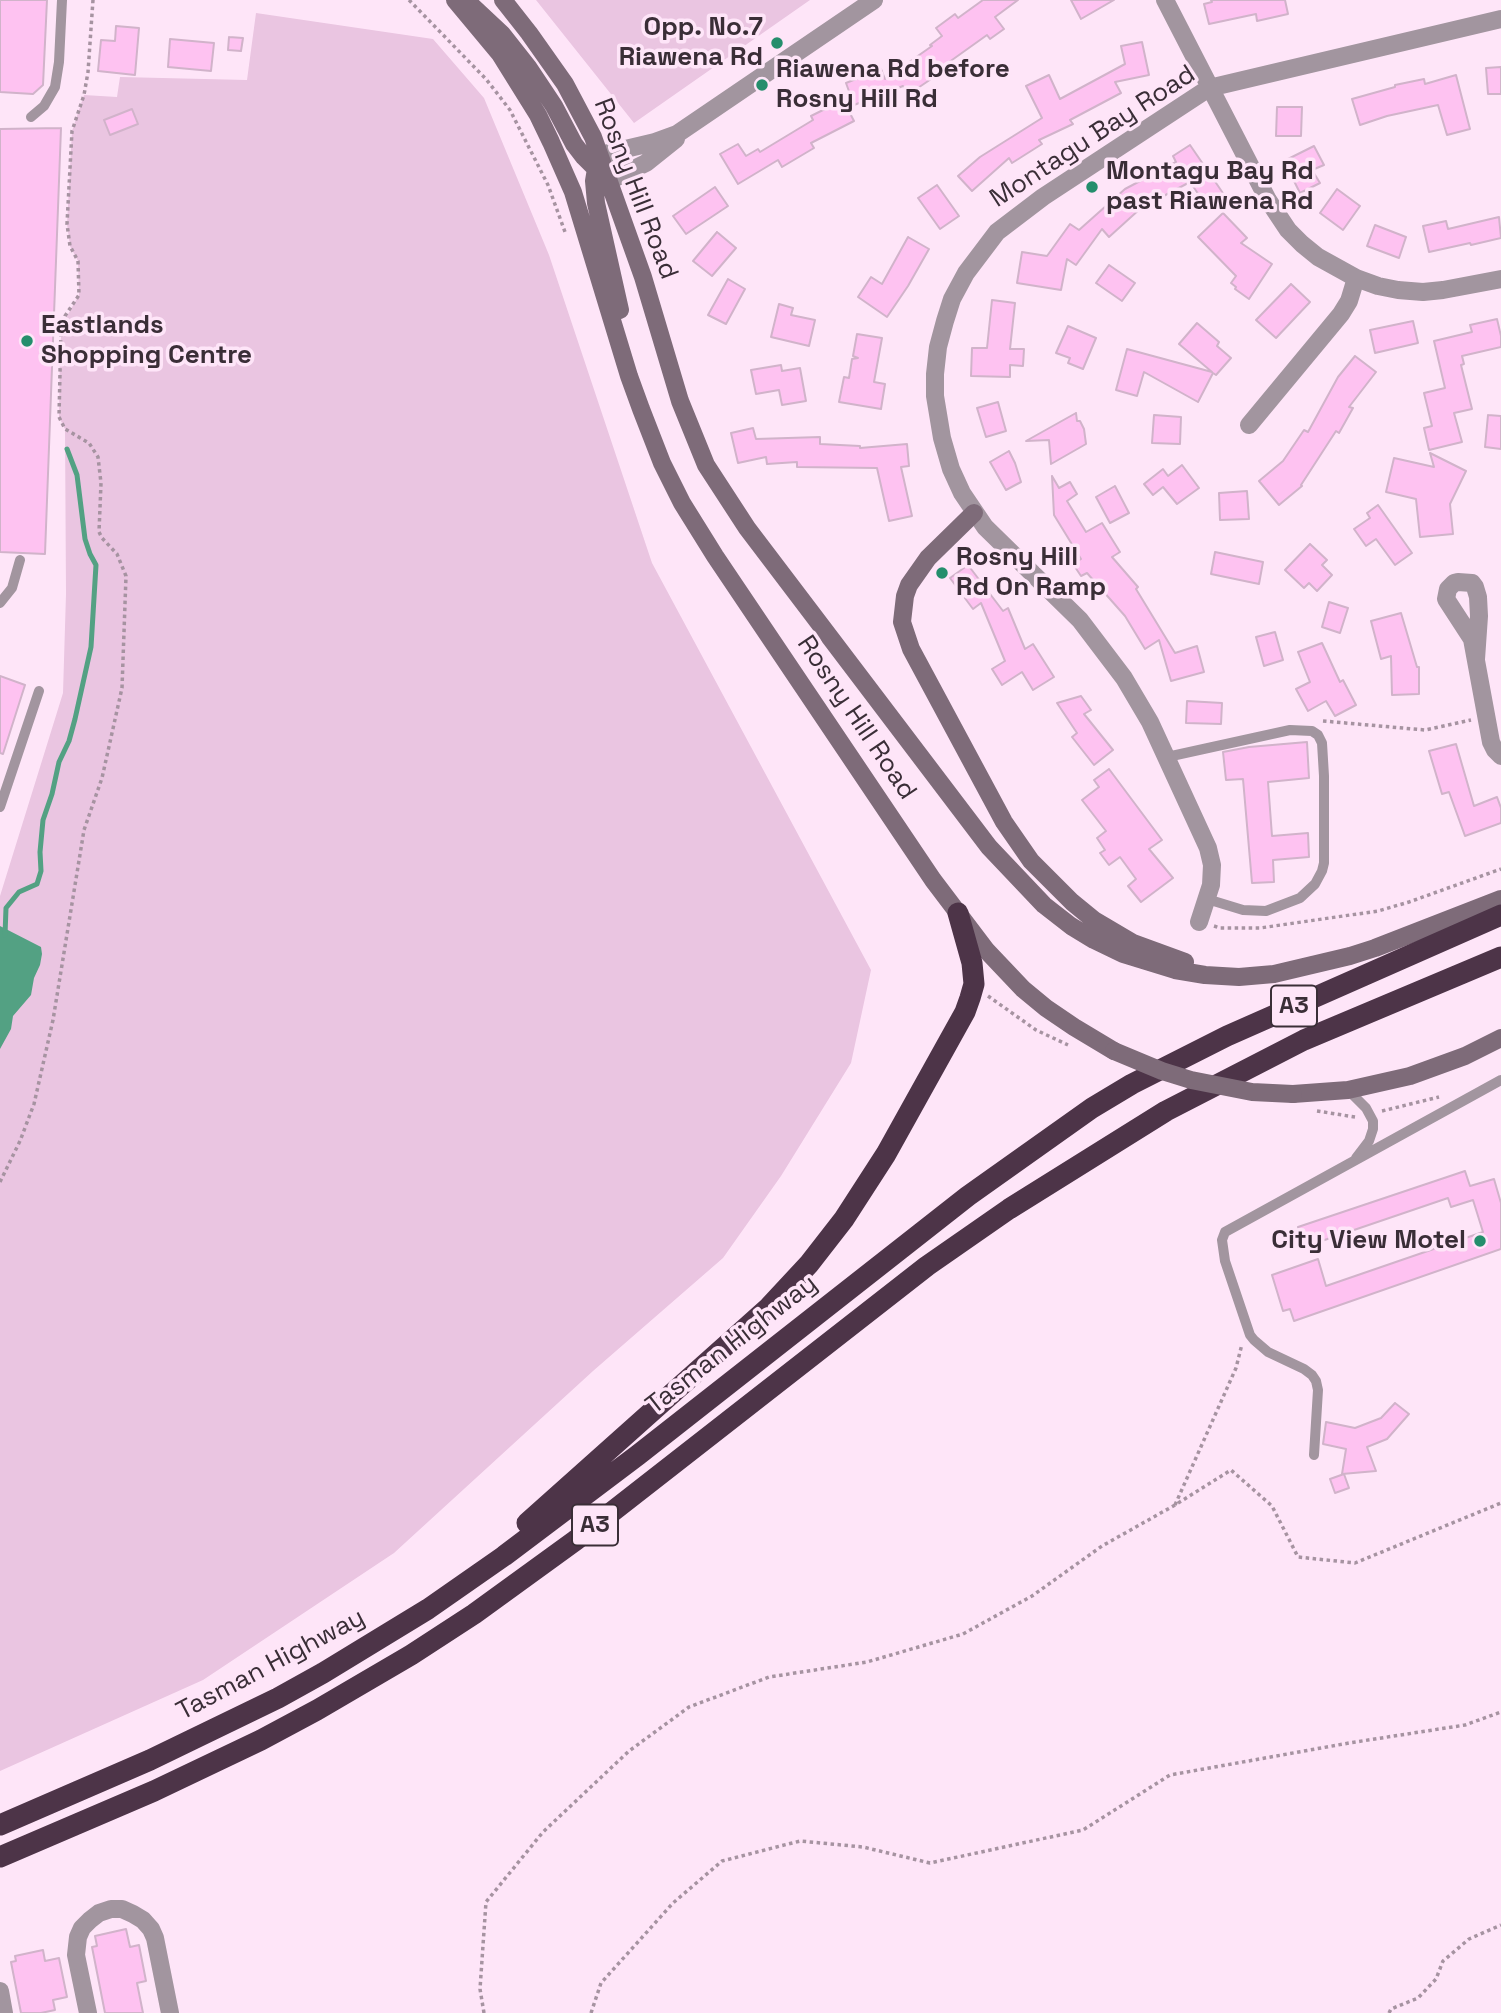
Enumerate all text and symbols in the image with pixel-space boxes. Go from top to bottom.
place label: Opp. No.7 Riawena Rd [619,12,763,74]
marker: Opp. No.7 Riawena Rd [769,35,785,51]
place label: Riawena Rd before Rosny Hill Rd [776,54,1010,116]
street label: Montagu Bay Road [985,59,1201,215]
marker: Riawena Rd before Rosny Hill Rd [754,77,770,93]
street label: Rosny Hill Road [586,94,684,284]
place label: Montagu Bay Rd past Riawena Rd [1106,156,1314,218]
marker: Montagu Bay Rd past Riawena Rd [1084,179,1100,195]
place label: Eastlands Shopping Centre [41,310,252,372]
marker: Eastlands Shopping Centre [19,333,35,349]
place label: Rosny Hill Rd On Ramp [956,542,1106,604]
marker: Rosny Hill Rd On Ramp [934,565,950,581]
street label: Rosny Hill Road [790,630,922,806]
road number: A3 [1271,986,1317,1026]
place label: City View Motel [1271,1225,1466,1257]
marker: City View Motel [1472,1233,1488,1249]
street label: Tasman Highway [640,1269,824,1421]
road number: A3 [572,1504,618,1546]
street label: Tasman Highway [172,1602,370,1728]

